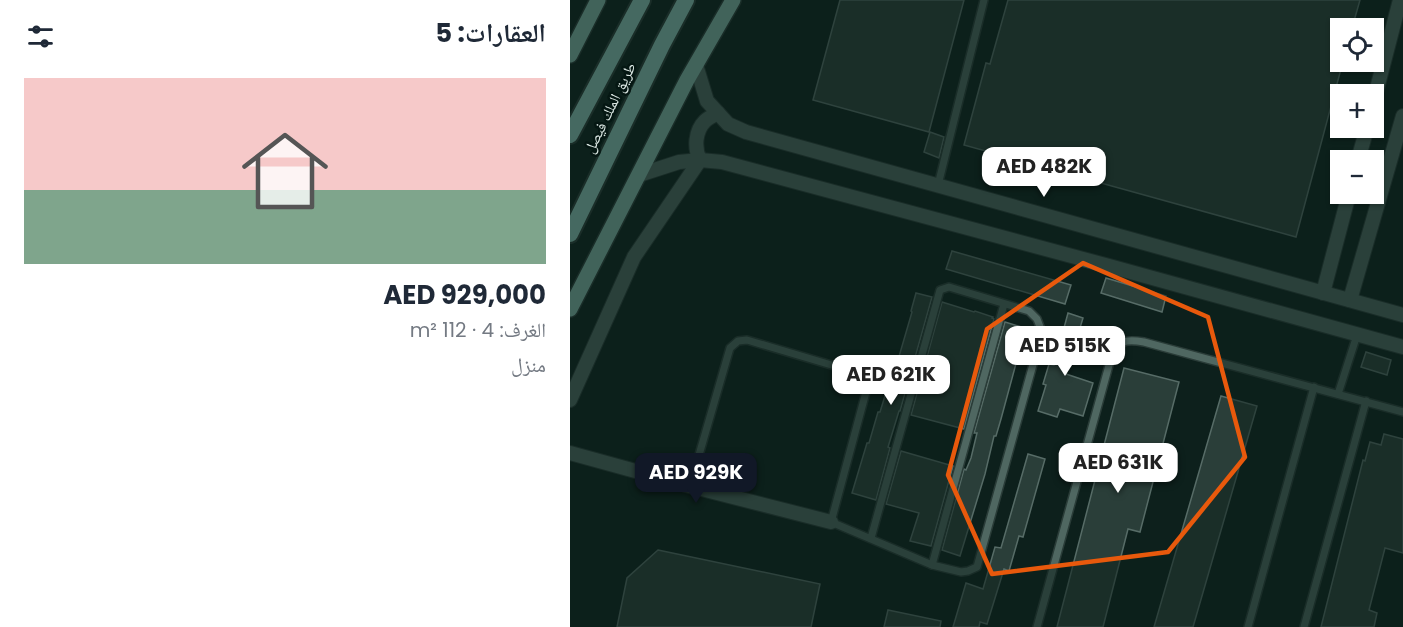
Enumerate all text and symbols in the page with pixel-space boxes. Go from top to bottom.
text: العقارات: 5 [435,15,546,51]
map controls [1330,18,1384,204]
button: locate [1330,18,1384,72]
icon: filters [24,20,57,53]
street label: طريق الملك فيصل [578,59,641,157]
button: + [1330,84,1384,138]
icon: home [231,117,339,225]
pin: AED 482K [982,147,1106,198]
button: − [1330,150,1384,204]
text: AED 482K [996,152,1092,180]
text: AED 929,000 [383,277,546,313]
text: الغرف: 4 · 112 m² [410,316,546,344]
pin: AED 515K [1003,326,1127,377]
text: AED 515K [1019,331,1111,359]
text: منزل [511,351,546,379]
pin: AED 621K [829,355,953,406]
text: AED 621K [846,360,936,388]
pin: AED 631K [1056,443,1180,494]
text: AED 631K [1073,448,1163,476]
pin: AED 929K [634,453,758,504]
text: AED 929K [649,458,743,486]

